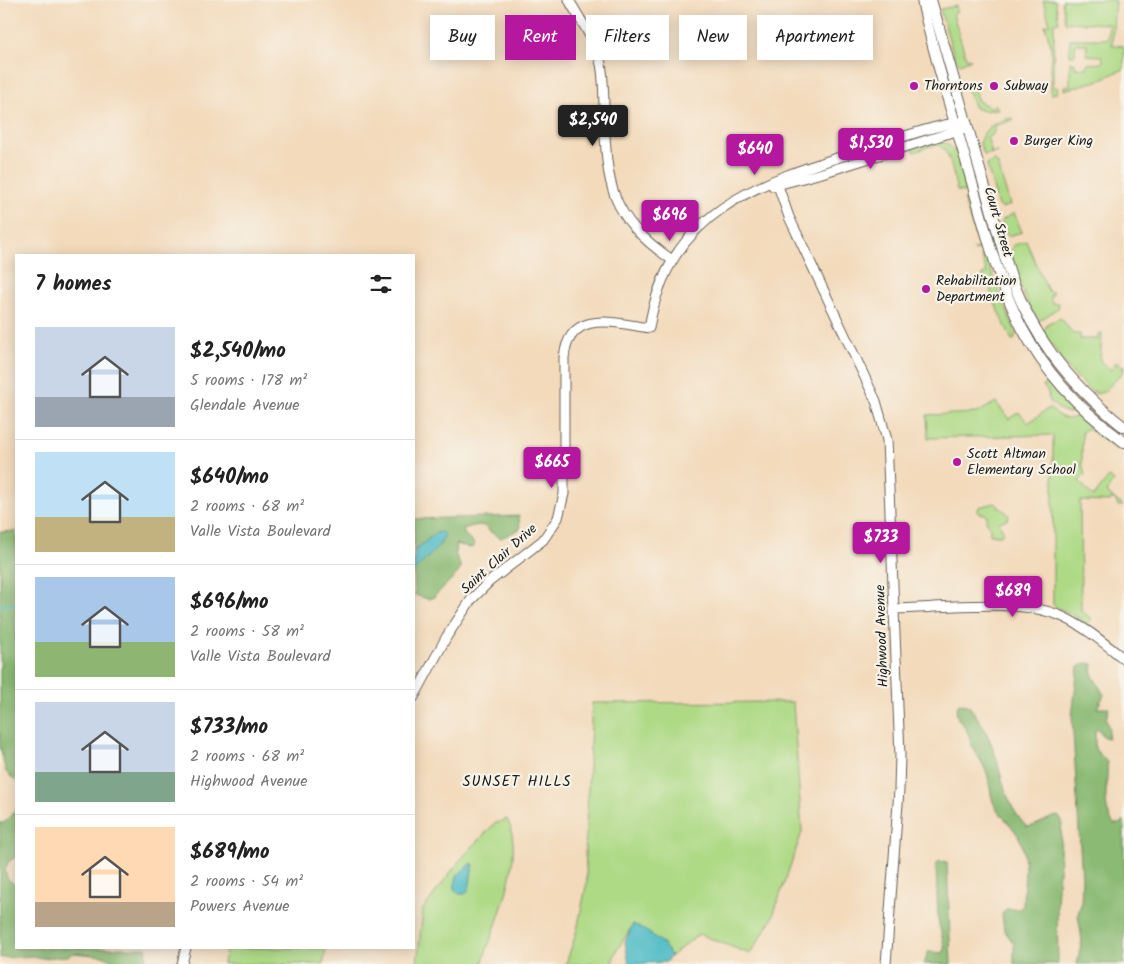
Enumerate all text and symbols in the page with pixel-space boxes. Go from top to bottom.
chip: Buy [430,15,495,60]
chip: Rent [505,15,576,60]
chip: Filters [586,15,669,60]
chip: New [679,15,747,60]
chip: Apartment [757,15,873,60]
place label: Thorntons [924,75,983,97]
place label: Subway [1004,75,1049,97]
marker: Thorntons [908,80,920,92]
marker: Subway [988,80,1000,92]
pin: $2,540 [552,104,634,147]
text: $2,540 [569,108,617,133]
pin: $1,530 [830,128,912,170]
place label: Burger King [1024,130,1093,152]
text: $1,530 [849,131,893,156]
pin: $640 [725,134,785,176]
marker: Burger King [1008,135,1020,147]
text: $640 [737,137,773,162]
street label: Court Street [977,184,1019,260]
pin: $696 [640,200,700,242]
text: $696 [653,203,687,228]
text: 7 homes [35,268,112,301]
icon: filters [367,270,395,298]
place label: Rehabilitation Department [936,270,1017,308]
marker: Rehabilitation Department [920,283,932,295]
text: $2,540/mo [190,335,286,368]
icon: home [75,347,135,407]
text: 5 rooms · 178 m² [190,368,307,393]
text: Glendale Avenue [190,393,300,418]
place label: Scott Altman Elementary School [967,443,1076,481]
pin: $665 [522,446,582,489]
text: $665 [535,450,569,475]
marker: Scott Altman Elementary School [951,456,963,468]
text: $640/mo [190,461,269,494]
icon: home [75,472,135,532]
text: 2 rooms · 68 m² [190,494,304,519]
street label: Saint Clair Drive [456,518,543,600]
text: Valle Vista Boulevard [190,519,331,544]
pin: $733 [851,522,911,564]
text: $733 [864,525,898,550]
pin: $689 [983,576,1043,618]
text: $689 [995,579,1031,604]
street label: Highwood Avenue [869,584,895,688]
text: $696/mo [190,586,269,619]
icon: home [75,597,135,657]
text: 2 rooms · 58 m² [190,619,304,644]
text: Valle Vista Boulevard [190,644,331,669]
text: $733/mo [190,711,268,744]
icon: home [75,722,135,782]
text: 2 rooms · 68 m² [190,744,304,769]
text: Highwood Avenue [190,769,307,794]
district label: SUNSET HILLS [463,770,571,794]
text: $689/mo [190,836,270,869]
icon: home [75,847,135,907]
text: 2 rooms · 54 m² [190,869,303,894]
text: Powers Avenue [190,894,290,919]

